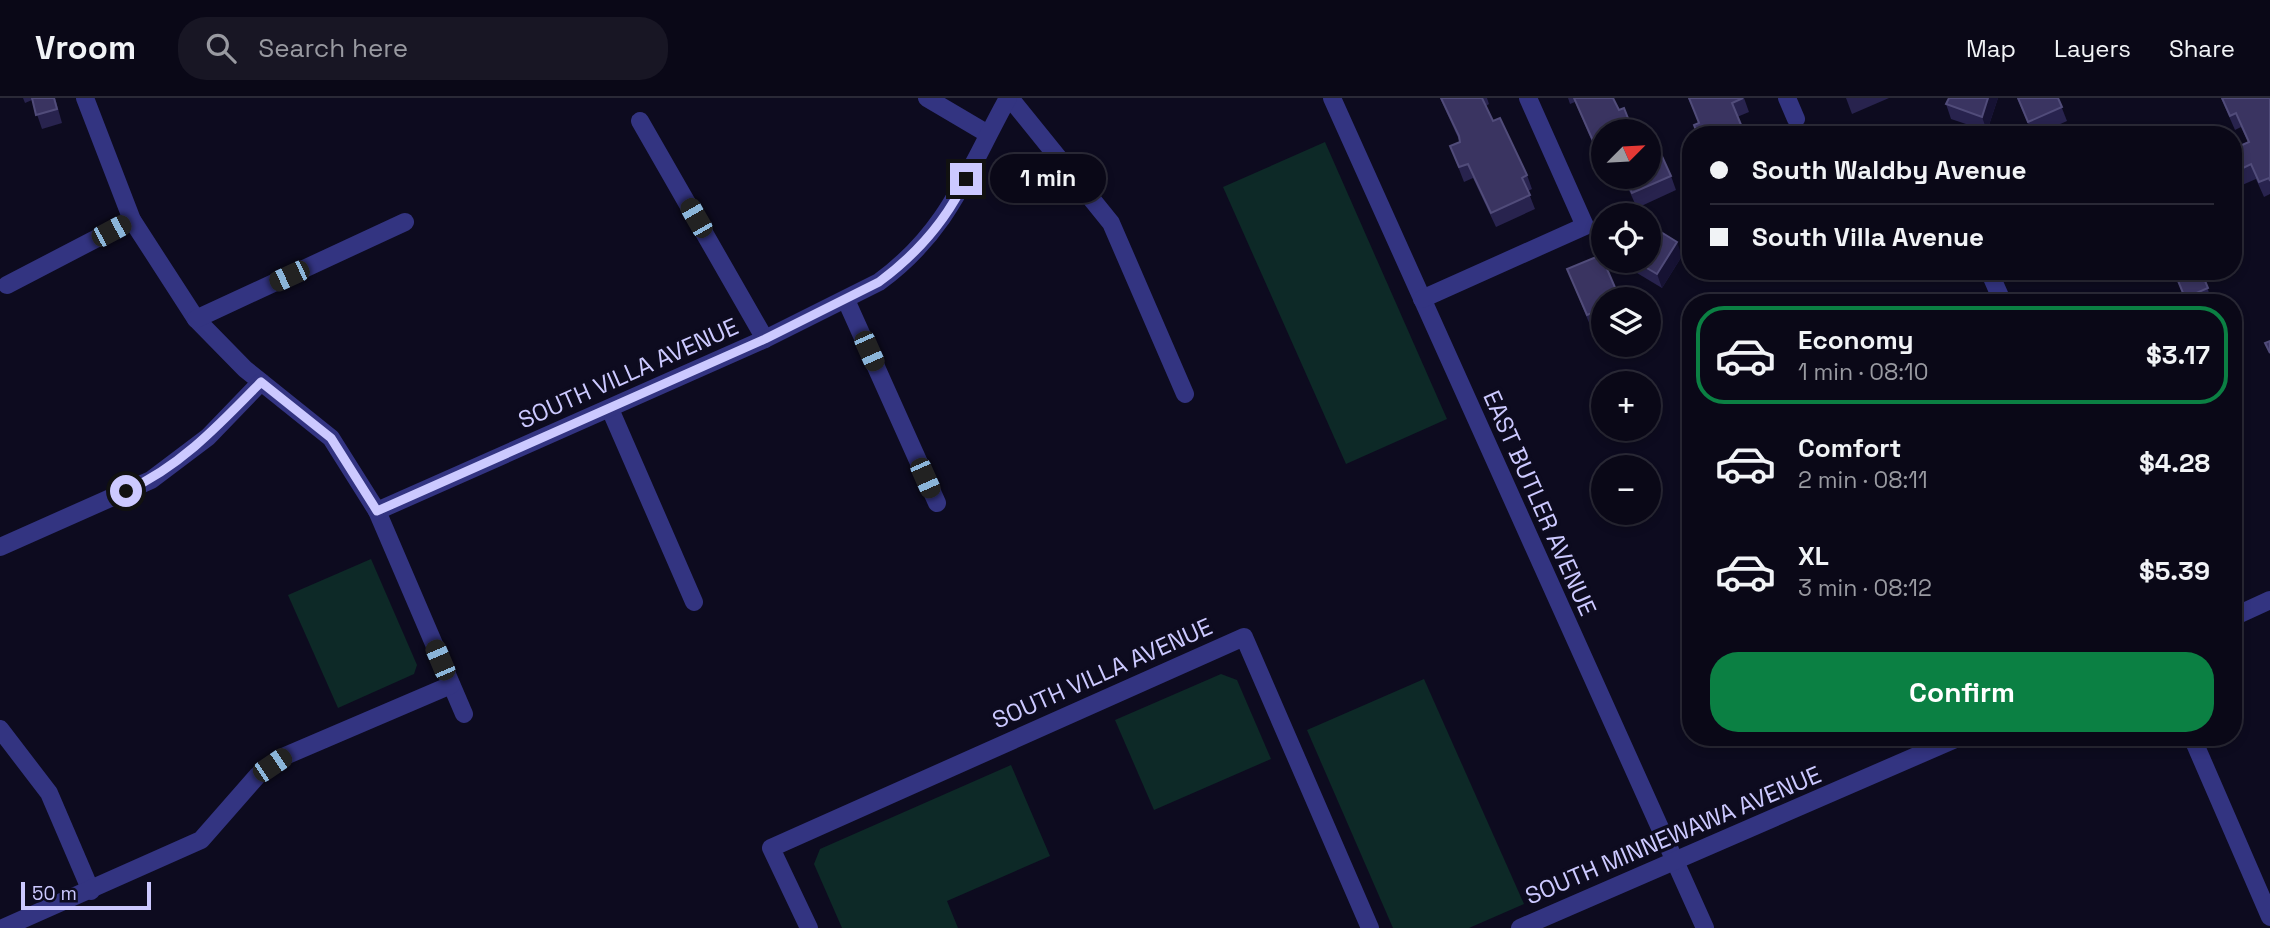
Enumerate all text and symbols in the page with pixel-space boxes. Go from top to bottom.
search box [178,17,668,80]
text: Vroom [35,27,136,69]
icon: search [202,29,240,67]
text: Search here [258,31,408,65]
text: Map [1966,33,2016,64]
text: Layers [2054,33,2131,64]
text: Share [2169,33,2235,64]
north arrow [1591,119,1661,189]
map controls [1591,119,1661,525]
text: South Waldby Avenue [1752,153,2027,187]
callout: 1 min [990,154,1106,204]
route end [950,163,982,195]
text: 1 min [1020,163,1076,193]
car [677,195,716,241]
button: locate [1591,203,1661,273]
car [88,212,135,250]
text: South Villa Avenue [1752,220,1984,254]
car [266,258,313,294]
button: layers [1591,287,1661,357]
street label: SOUTH VILLA AVENUE [513,311,743,435]
text: Economy [1798,323,1914,357]
icon: car [1714,324,1777,387]
car [851,328,888,374]
text: $3.17 [2146,338,2210,372]
text: 1 min · 08:10 [1798,357,1928,387]
button: + [1591,371,1661,441]
street label: EAST BUTLER AVENUE [1476,385,1604,621]
text: Comfort [1798,431,1901,465]
icon: car [1714,432,1777,495]
text: $4.28 [2139,446,2210,480]
car [907,455,944,501]
button: − [1591,455,1661,525]
text: 2 min · 08:11 [1798,465,1928,495]
route start [110,475,142,507]
text: XL [1798,539,1829,573]
icon: car [1714,540,1777,603]
text: $5.39 [2139,554,2210,588]
text: 3 min · 08:12 [1798,573,1932,603]
street label: SOUTH VILLA AVENUE [987,611,1217,735]
car [423,637,458,683]
button: Confirm [1710,652,2214,732]
car [249,745,296,785]
street label: SOUTH MINNEWAWA AVENUE [1520,759,1826,911]
scale bar [21,879,150,911]
text: 50 m [32,881,77,906]

